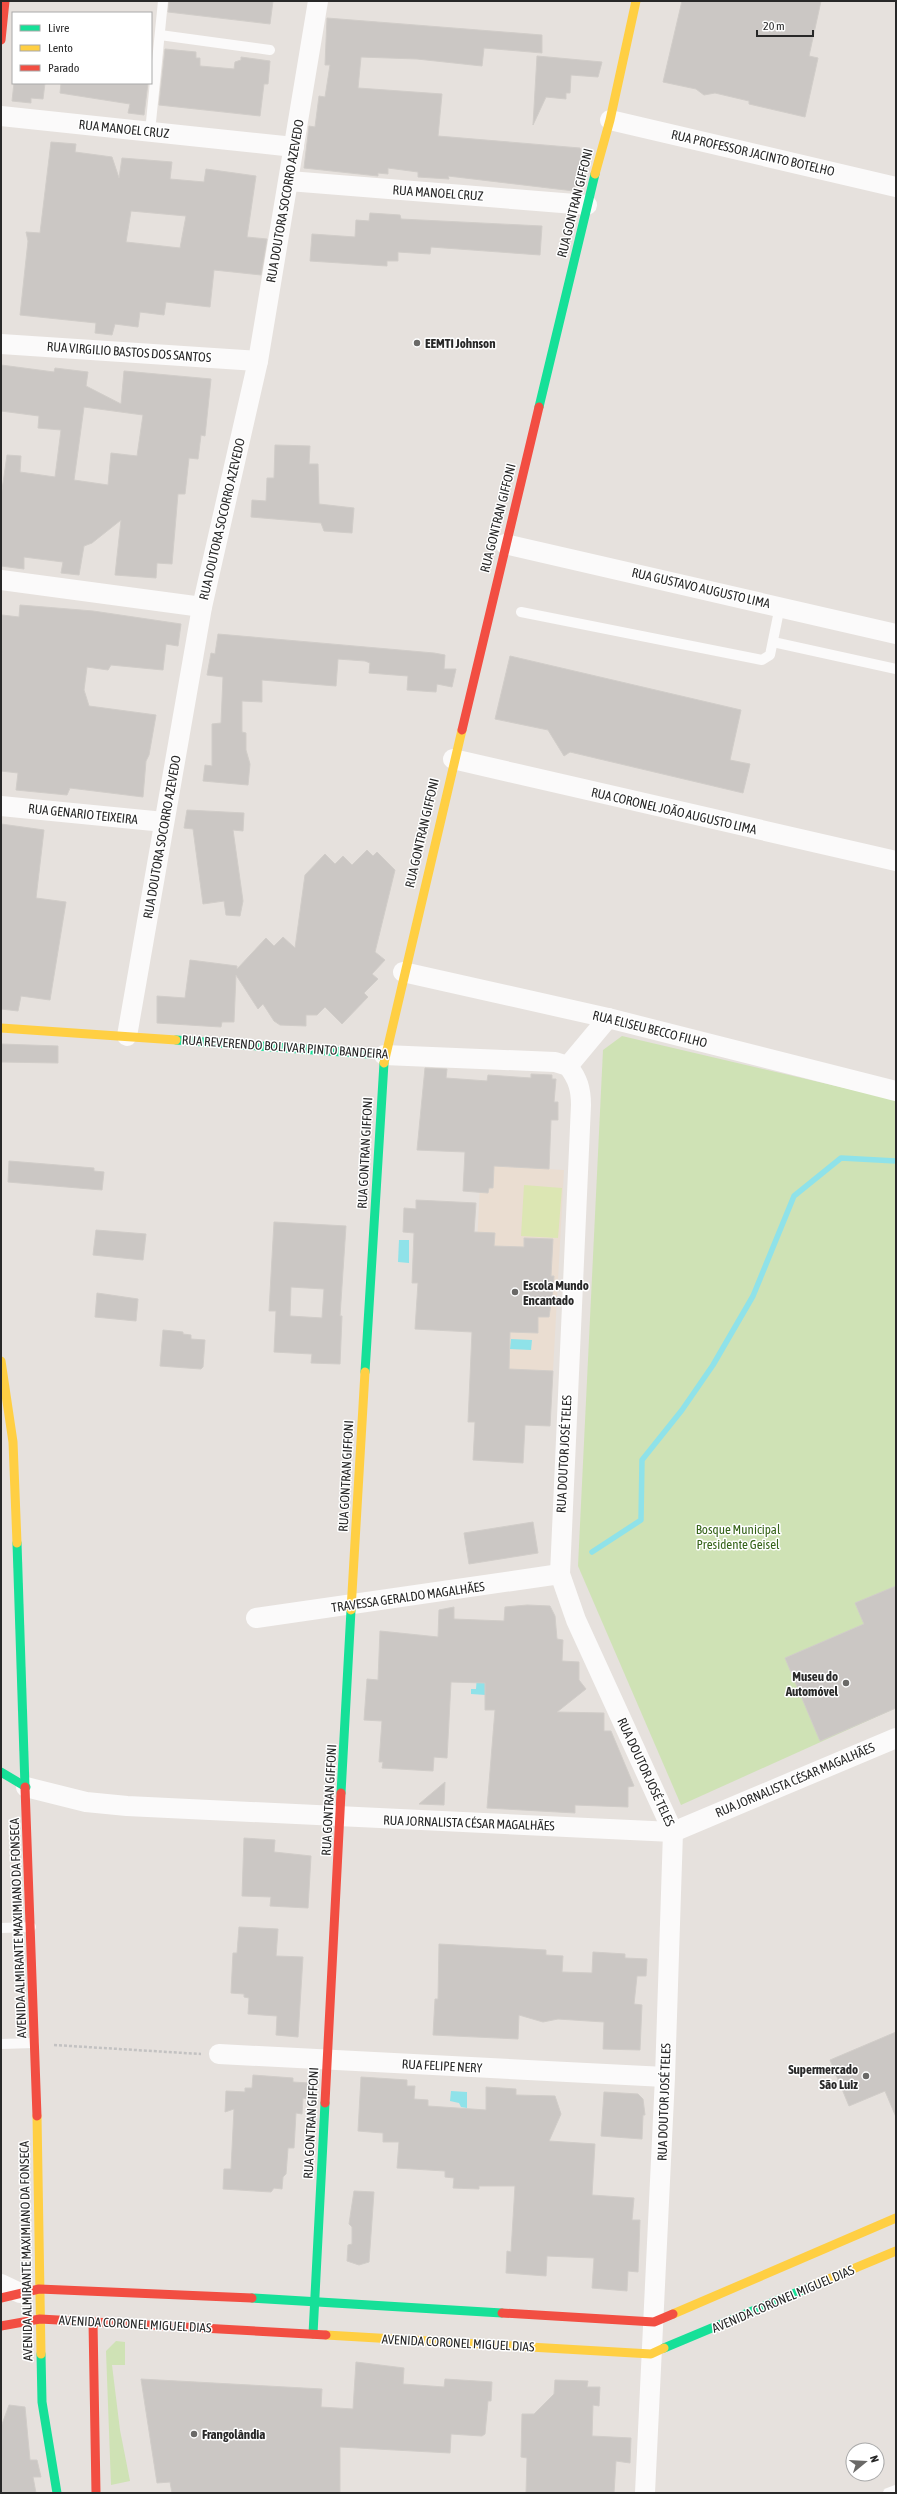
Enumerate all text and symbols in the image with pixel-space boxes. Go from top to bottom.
legend [12,12,152,84]
scale bar [757,12,813,38]
text: 20 m [763,19,785,33]
text: Livre [48,21,69,35]
text: Lento [48,41,73,55]
text: Parado [48,61,80,75]
street label: RUA MANOEL CRUZ [78,117,170,141]
street label: RUA DOUTORA SOCORRO AZEVEDO [263,118,307,284]
street label: RUA PROFESSOR JACINTO BOTELHO [670,127,837,179]
street label: RUA GONTRAN GIFFONI [554,147,596,259]
street label: RUA MANOEL CRUZ [392,182,484,204]
place label: EEMTI Johnson [425,336,495,351]
marker: EEMTI Johnson [412,338,422,348]
street label: RUA VIRGILIO BASTOS DOS SANTOS [46,339,212,365]
street label: RUA DOUTORA SOCORRO AZEVEDO [196,436,248,601]
street label: RUA GONTRAN GIFFONI [477,462,519,574]
street label: RUA GUSTAVO AUGUSTO LIMA [630,565,772,611]
street label: RUA DOUTORA SOCORRO AZEVEDO [140,754,184,920]
street label: RUA GONTRAN GIFFONI [402,777,442,889]
street label: RUA CORONEL JOÃO AUGUSTO LIMA [590,785,759,837]
street label: RUA GENARIO TEIXEIRA [27,801,139,827]
street label: RUA ELISEU BECCO FILHO [591,1007,709,1051]
street label: RUA REVERENDO BOLIVAR PINTO BANDEIRA [181,1032,389,1062]
street label: RUA GONTRAN GIFFONI [355,1097,375,1209]
place label: Escola Mundo Encantado [523,1278,589,1308]
marker: Escola Mundo Encantado [510,1287,520,1297]
street label: RUA DOUTOR JOSÉ TELES [553,1394,575,1513]
street label: RUA GONTRAN GIFFONI [336,1420,356,1532]
park label: Bosque Municipal Presidente Geisel [696,1522,781,1552]
street label: TRAVESSA GERALDO MAGALHÃES [330,1579,486,1615]
place label: Museu do Automóvel [785,1669,839,1699]
marker: Museu do Automóvel [841,1678,851,1688]
street label: RUA DOUTOR JOSÉ TELES [614,1715,678,1829]
street label: RUA JORNALISTA CÉSAR MAGALHÃES [713,1739,877,1820]
street label: RUA GONTRAN GIFFONI [319,1744,339,1856]
street label: RUA JORNALISTA CÉSAR MAGALHÃES [383,1813,556,1834]
street label: AVENIDA ALMIRANTE MAXIMIANO DA FONSECA [7,1817,29,2038]
street label: RUA DOUTOR JOSÉ TELES [654,2042,674,2161]
street label: RUA FELIPE NERY [401,2056,483,2076]
place label: Supermercado São Luiz [788,2062,858,2092]
street label: RUA GONTRAN GIFFONI [301,2067,321,2179]
marker: Supermercado São Luiz [861,2071,871,2081]
street label: AVENIDA ALMIRANTE MAXIMIANO DA FONSECA [17,2140,35,2361]
street label: AVENIDA CORONEL MIGUEL DIAS [710,2262,857,2336]
street label: AVENIDA CORONEL MIGUEL DIAS [58,2313,212,2336]
street label: AVENIDA CORONEL MIGUEL DIAS [381,2332,535,2355]
place label: Frangolândia [202,2427,265,2442]
marker: Frangolândia [189,2429,199,2439]
north arrow [845,2442,885,2482]
text: N [868,2454,881,2464]

